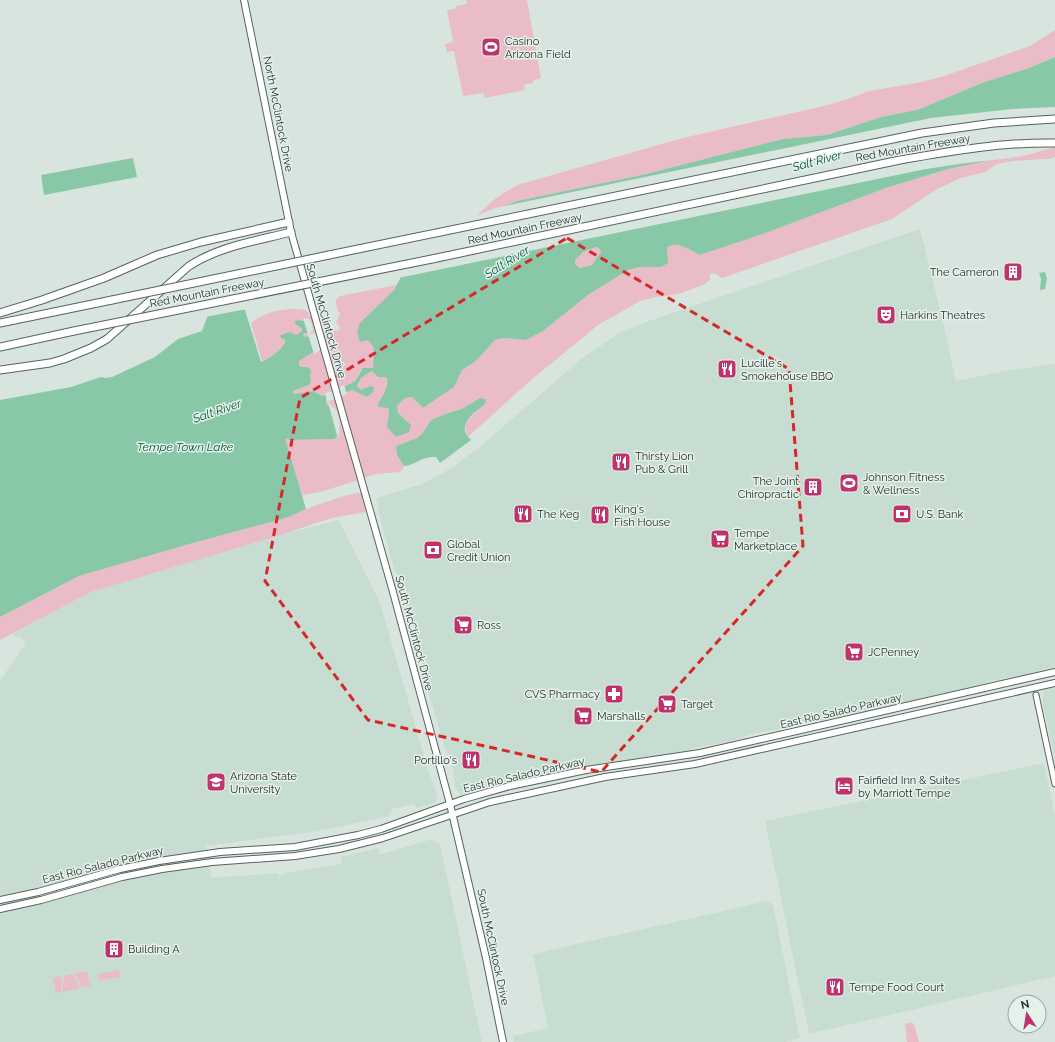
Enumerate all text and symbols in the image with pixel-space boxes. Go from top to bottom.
place label: Casino Arizona Field [505,35,571,61]
sports icon: Casino Arizona Field [480,36,502,58]
street label: North McClintock Drive [260,55,296,173]
street label: Red Mountain Freeway [855,131,972,165]
water label: Salt River [790,147,844,175]
street label: Red Mountain Freeway [467,211,583,247]
water label: Salt River [481,242,533,282]
building icon: The Cameron [1002,261,1024,283]
street label: South McClintock Drive [303,262,349,380]
place label: The Cameron [930,266,999,279]
street label: Red Mountain Freeway [149,276,265,310]
theatre icon: Harkins Theatres [875,304,897,326]
place label: Harkins Theatres [900,309,985,322]
place label: Lucille's Smokehouse BBQ [741,357,833,383]
restaurant icon: Lucille's Smokehouse BBQ [716,358,738,380]
water label: Salt River [190,396,244,426]
water label: Tempe Town Lake [137,440,234,454]
place label: Thirsty Lion Pub & Grill [635,450,694,476]
restaurant icon: Thirsty Lion Pub & Grill [610,451,632,473]
place label: Johnson Fitness & Wellness [863,471,945,497]
sports icon: Johnson Fitness & Wellness [838,472,860,494]
place label: The Joint Chiropractic [738,475,799,501]
building icon: The Joint Chiropractic [802,476,824,498]
restaurant icon: The Keg [512,503,534,525]
place label: King's Fish House [614,503,671,529]
bank icon: U.S. Bank [891,503,913,525]
restaurant icon: King's Fish House [589,504,611,526]
place label: The Keg [537,508,579,521]
place label: U.S. Bank [916,508,964,521]
place label: Tempe Marketplace [734,527,798,553]
supermarket icon: Tempe Marketplace [709,528,731,550]
place label: Global Credit Union [447,538,510,564]
bank icon: Global Credit Union [422,539,444,561]
street label: South McClintock Drive [392,574,436,692]
supermarket icon: Ross [452,614,474,636]
place label: Ross [477,619,501,632]
supermarket icon: JCPenney [843,641,865,663]
place label: JCPenney [868,646,919,659]
pharmacy icon: CVS Pharmacy [603,683,625,705]
place label: CVS Pharmacy [525,688,600,701]
street label: East Rio Salado Parkway [779,691,903,731]
supermarket icon: Target [656,693,678,715]
place label: Target [681,698,713,711]
supermarket icon: Marshalls [572,705,594,727]
place label: Marshalls [597,710,645,723]
restaurant icon: Portillo's [460,749,482,771]
place label: Portillo's [414,754,457,767]
street label: East Rio Salado Parkway [462,755,586,795]
place label: Arizona State University [230,770,298,796]
school or university icon: Arizona State University [205,771,227,793]
place label: Fairfield Inn & Suites by Marriott Tempe [858,774,960,800]
hotel icon: Fairfield Inn & Suites by Marriott Tempe [833,775,855,797]
street label: East Rio Salado Parkway [41,844,165,886]
street label: South McClintock Drive [474,888,512,1007]
building icon: Building A [103,938,125,960]
place label: Building A [128,943,180,956]
restaurant icon: Tempe Food Court [824,976,846,998]
place label: Tempe Food Court [849,981,944,994]
north arrow [1007,994,1047,1034]
text: N [1020,997,1030,1012]

